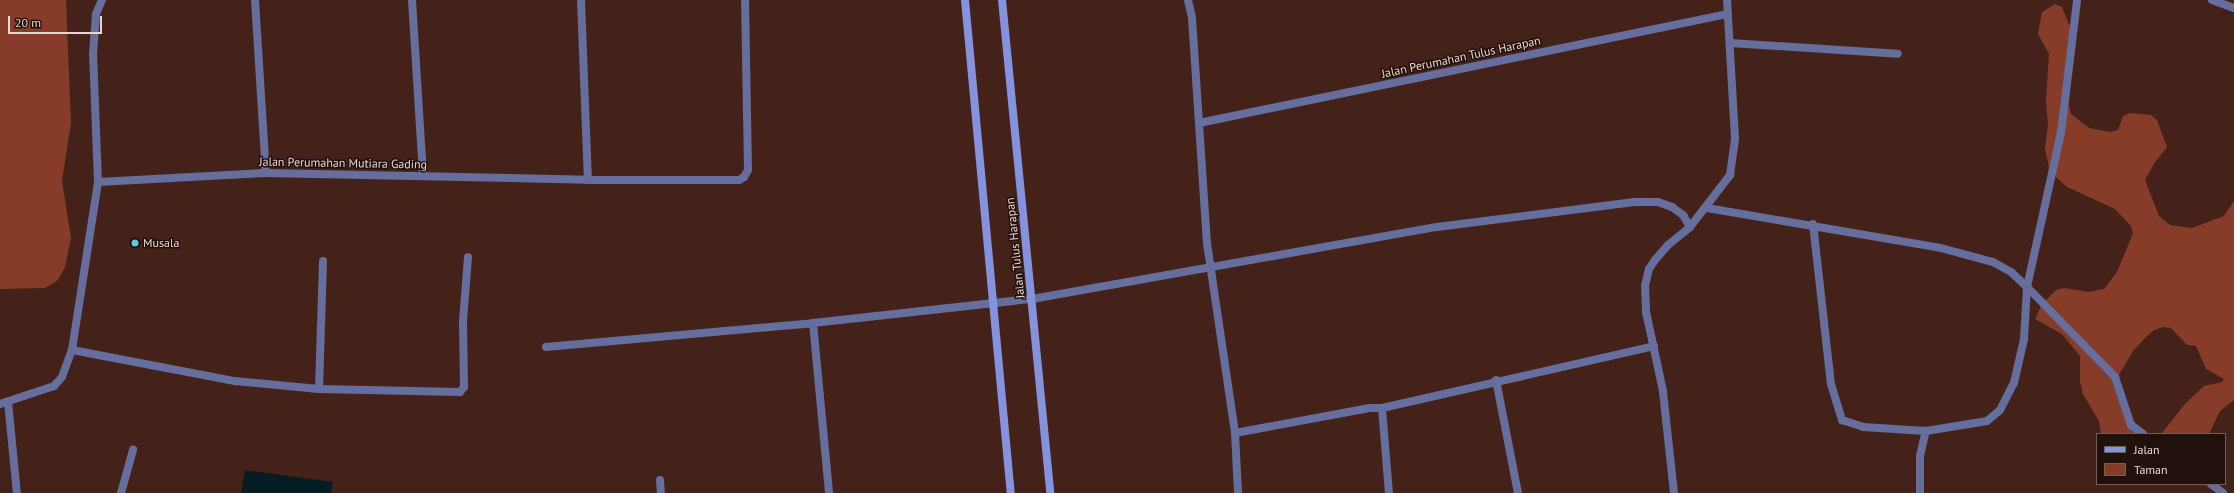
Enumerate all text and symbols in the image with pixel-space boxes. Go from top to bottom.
scale bar [10,8,104,34]
text: 20 m [15,15,41,30]
street label: Jalan Perumahan Tulus Harapan [1380,33,1542,81]
street label: Jalan Perumahan Mutiara Gading [259,154,427,172]
street label: Jalan Tulus Harapan [1003,197,1027,299]
place label: Musala [143,236,179,250]
marker: Musala [130,238,140,248]
legend [2096,433,2226,485]
text: Jalan [2134,442,2159,457]
text: Taman [2134,462,2168,477]

